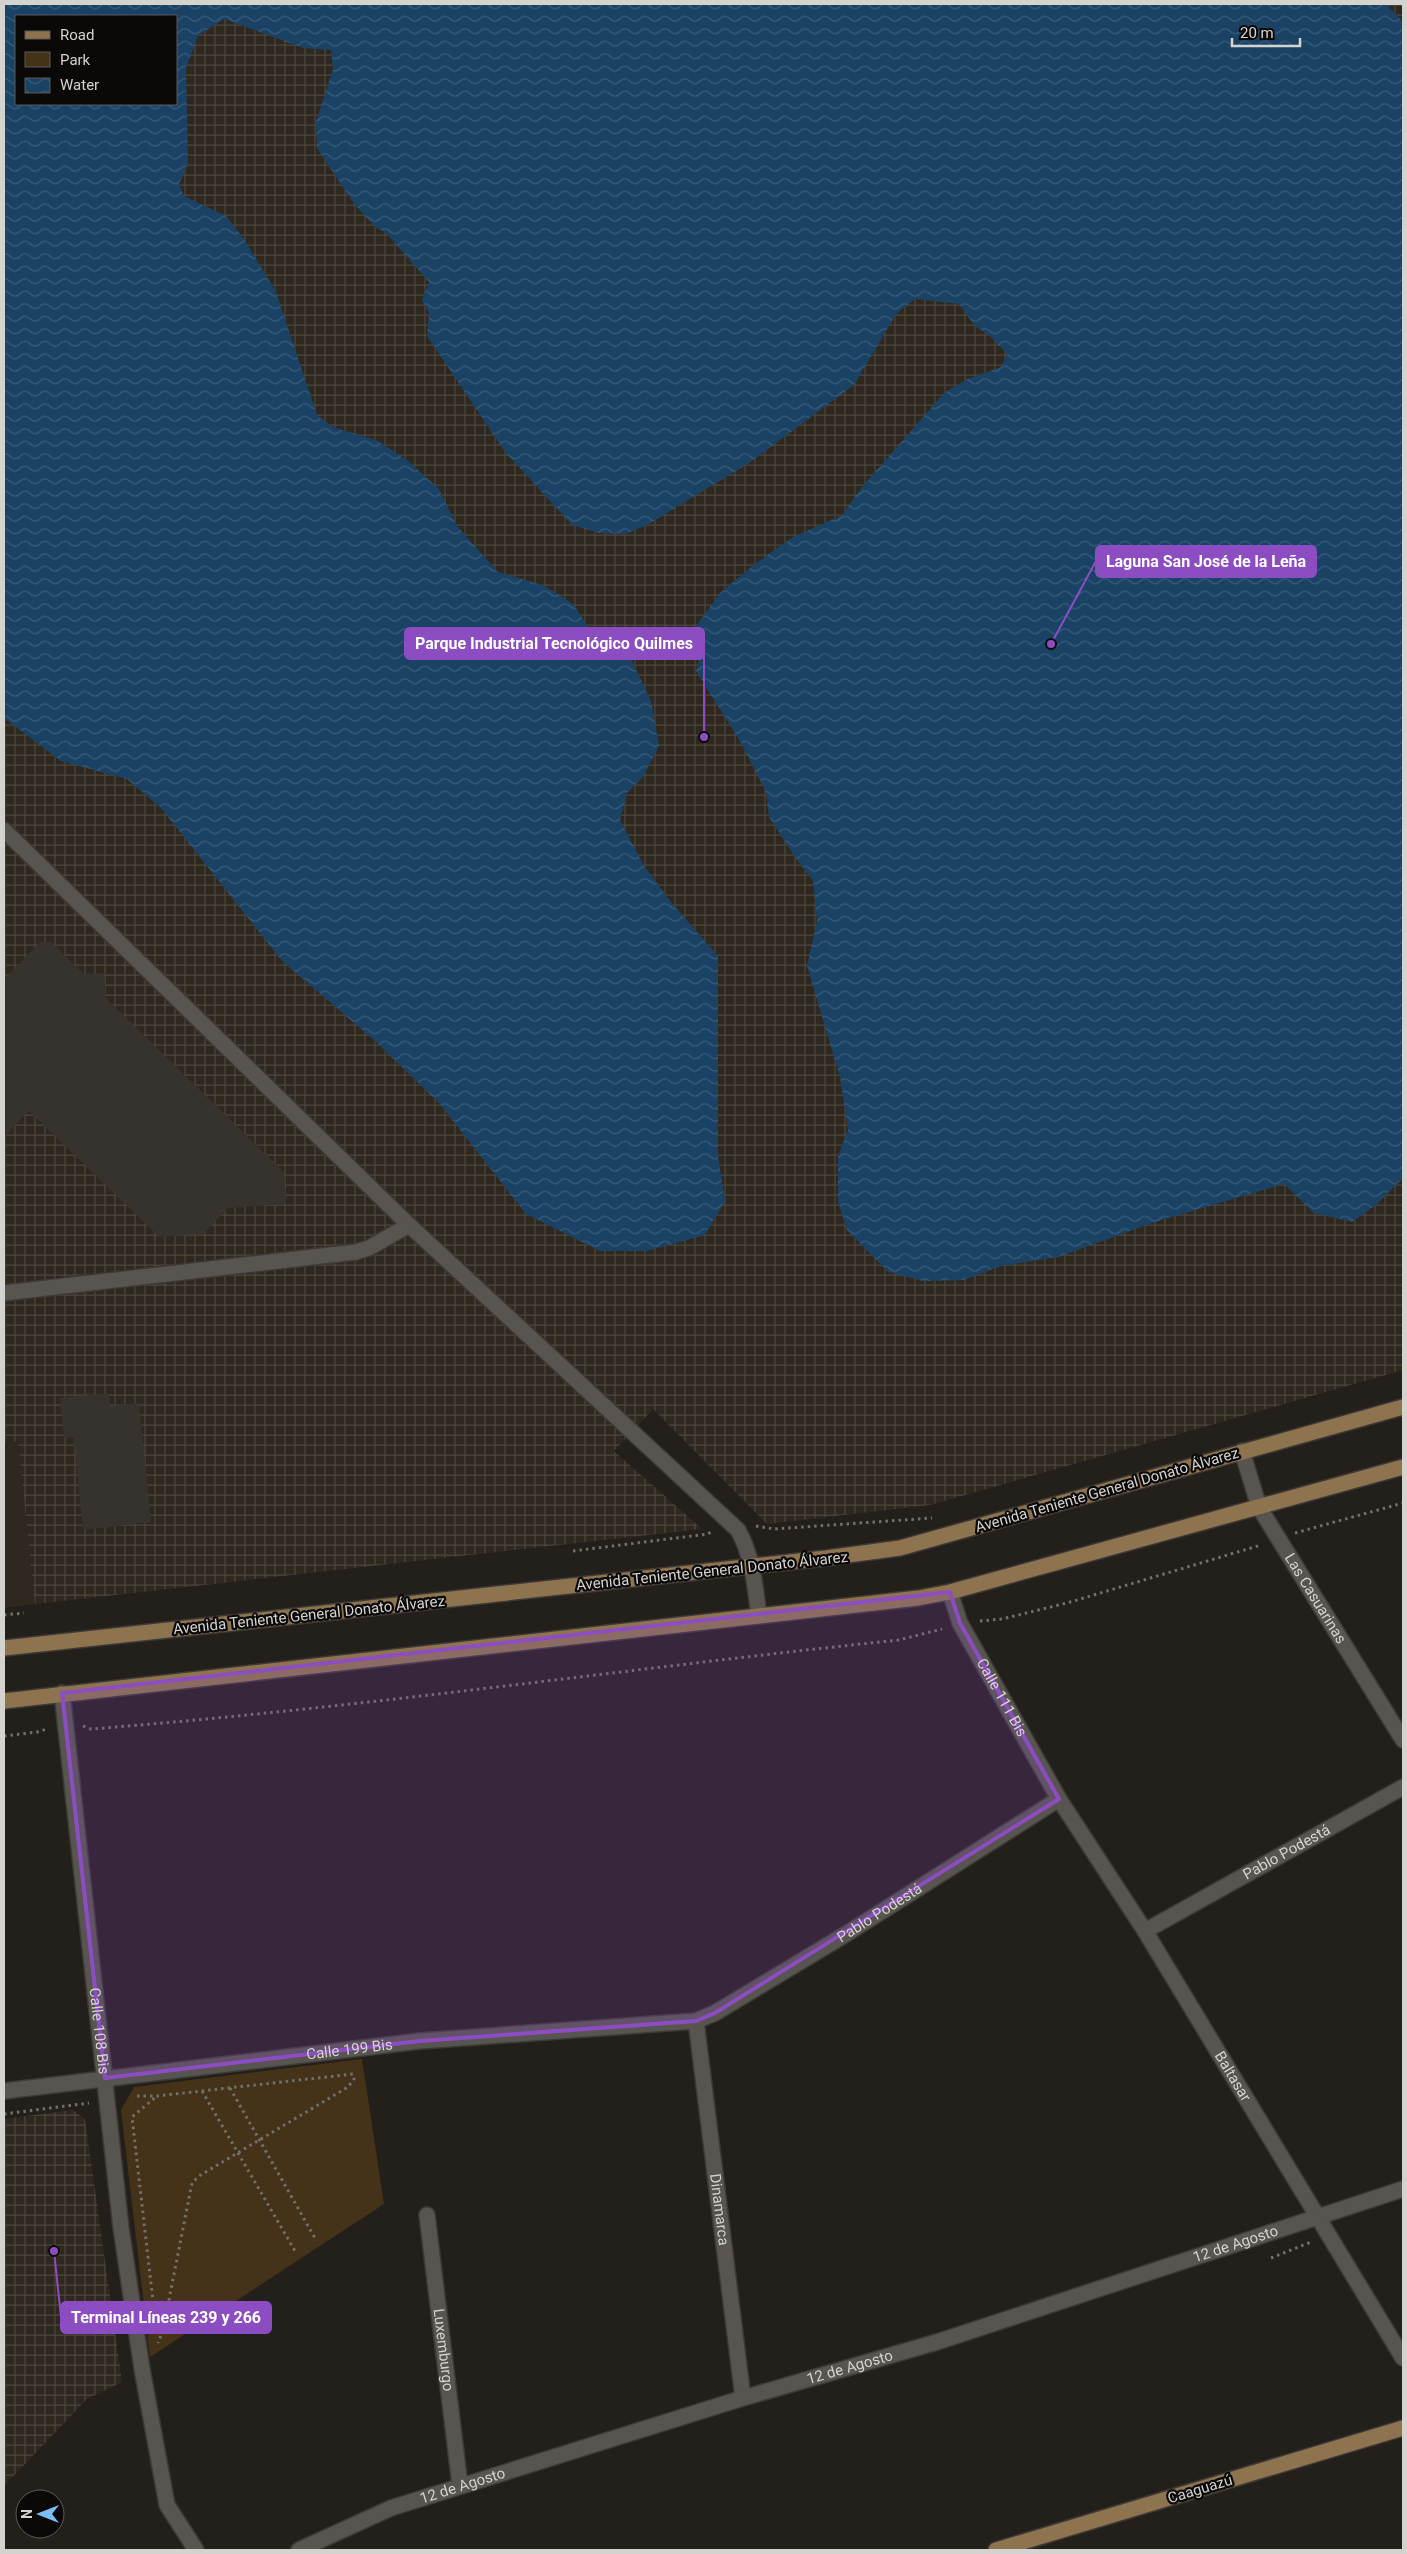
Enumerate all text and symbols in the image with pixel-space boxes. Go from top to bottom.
legend [15,15,178,105]
scale bar [1232,15,1300,47]
text: 20 m [1240,24,1274,42]
text: Road [60,26,94,44]
text: Park [60,51,91,69]
text: Water [60,76,99,94]
callout: Laguna San José de la Leña [1096,546,1316,577]
text: Laguna San José de la Leña [1106,552,1307,571]
callout: Parque Industrial Tecnológico Quilmes [405,628,704,659]
text: Parque Industrial Tecnológico Quilmes [415,634,693,653]
street label: Avenida Teniente General Donato Álvarez [973,1444,1241,1536]
street label: Avenida Teniente General Donato Álvarez [575,1548,849,1594]
street label: Las Casuarinas [1281,1550,1350,1647]
street label: Avenida Teniente General Donato Álvarez [172,1592,446,1638]
street label: Calle 111 Bis [973,1655,1031,1740]
street label: Pablo Podestá [1240,1821,1333,1884]
street label: Pablo Podestá [834,1879,925,1946]
street label: Calle 108 Bis [86,1987,113,2075]
street label: Calle 199 Bis [305,2035,394,2064]
street label: Baltasar [1211,2048,1255,2105]
street label: Dinamarca [706,2173,733,2247]
street label: 12 de Agosto [1191,2222,1280,2266]
callout: Terminal Líneas 239 y 266 [61,2302,271,2333]
text: Terminal Líneas 239 y 266 [71,2308,261,2327]
street label: Luxemburgo [430,2308,457,2392]
street label: 12 de Agosto [805,2346,895,2388]
street label: 12 de Agosto [417,2464,507,2507]
street label: Caaguazú [1165,2471,1235,2507]
north arrow [15,2489,65,2539]
text: N [19,2509,35,2519]

